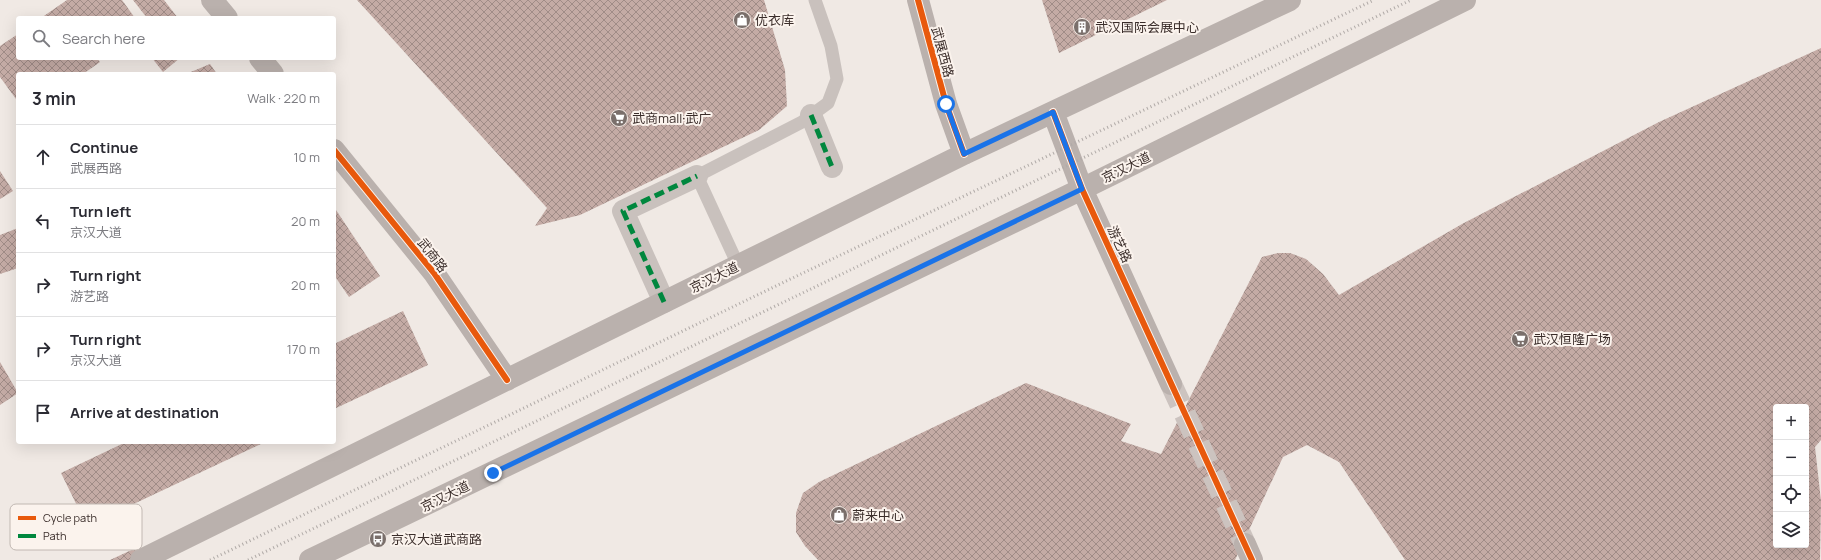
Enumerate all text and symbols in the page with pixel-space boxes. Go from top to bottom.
shop icon: 优衣库 [732,10,752,30]
place label: 优衣库 [755,11,794,29]
search box [16,16,336,60]
building icon: 武汉国际会展中心 [1072,17,1092,37]
place label: 武汉国际会展中心 [1095,18,1199,36]
street label: 武展西路 [928,25,958,79]
icon: search [30,27,52,49]
text: Search here [62,28,145,49]
text: 3 min [32,87,76,110]
text: Walk · 220 m [247,89,320,107]
route start [937,95,955,113]
supermarket icon: 武商mall·武广 [609,108,629,128]
place label: 武商mall·武广 [632,109,711,127]
text: Continue [70,137,138,158]
icon: ahead [32,146,54,168]
text: 10 m [293,148,320,166]
street label: 京汉大道 [1099,148,1153,186]
text: 武展西路 [70,159,122,177]
text: Turn left [70,201,132,222]
icon: left [32,210,54,232]
text: 20 m [291,212,320,230]
text: 京汉大道 [70,223,122,241]
street label: 游艺路 [1104,223,1136,265]
street label: 武商路 [414,234,452,276]
street label: 京汉大道 [687,258,741,296]
text: Turn right [70,265,141,286]
icon: right [32,274,54,296]
text: 20 m [291,276,320,294]
text: 游艺路 [70,287,109,305]
text: Turn right [70,329,141,350]
supermarket icon: 武汉恒隆广场 [1510,329,1530,349]
place label: 武汉恒隆广场 [1533,330,1611,348]
icon: right [32,338,54,360]
text: 170 m [287,340,320,358]
text: 京汉大道 [70,351,122,369]
icon: arrive [32,402,54,424]
text: Arrive at destination [70,402,219,423]
map controls [1773,404,1809,548]
button: + [1773,404,1809,440]
button: − [1773,440,1809,476]
route end [484,464,502,482]
button: locate [1773,476,1809,512]
street label: 京汉大道 [418,477,472,515]
legend [10,504,142,550]
shop icon: 蔚来中心 [829,505,849,525]
place label: 蔚来中心 [852,506,904,524]
text: Cycle path [43,510,97,525]
button: layers [1773,512,1809,548]
text: Path [43,528,66,543]
bus stop icon: 京汉大道武商路 [368,529,388,549]
place label: 京汉大道武商路 [391,530,482,548]

